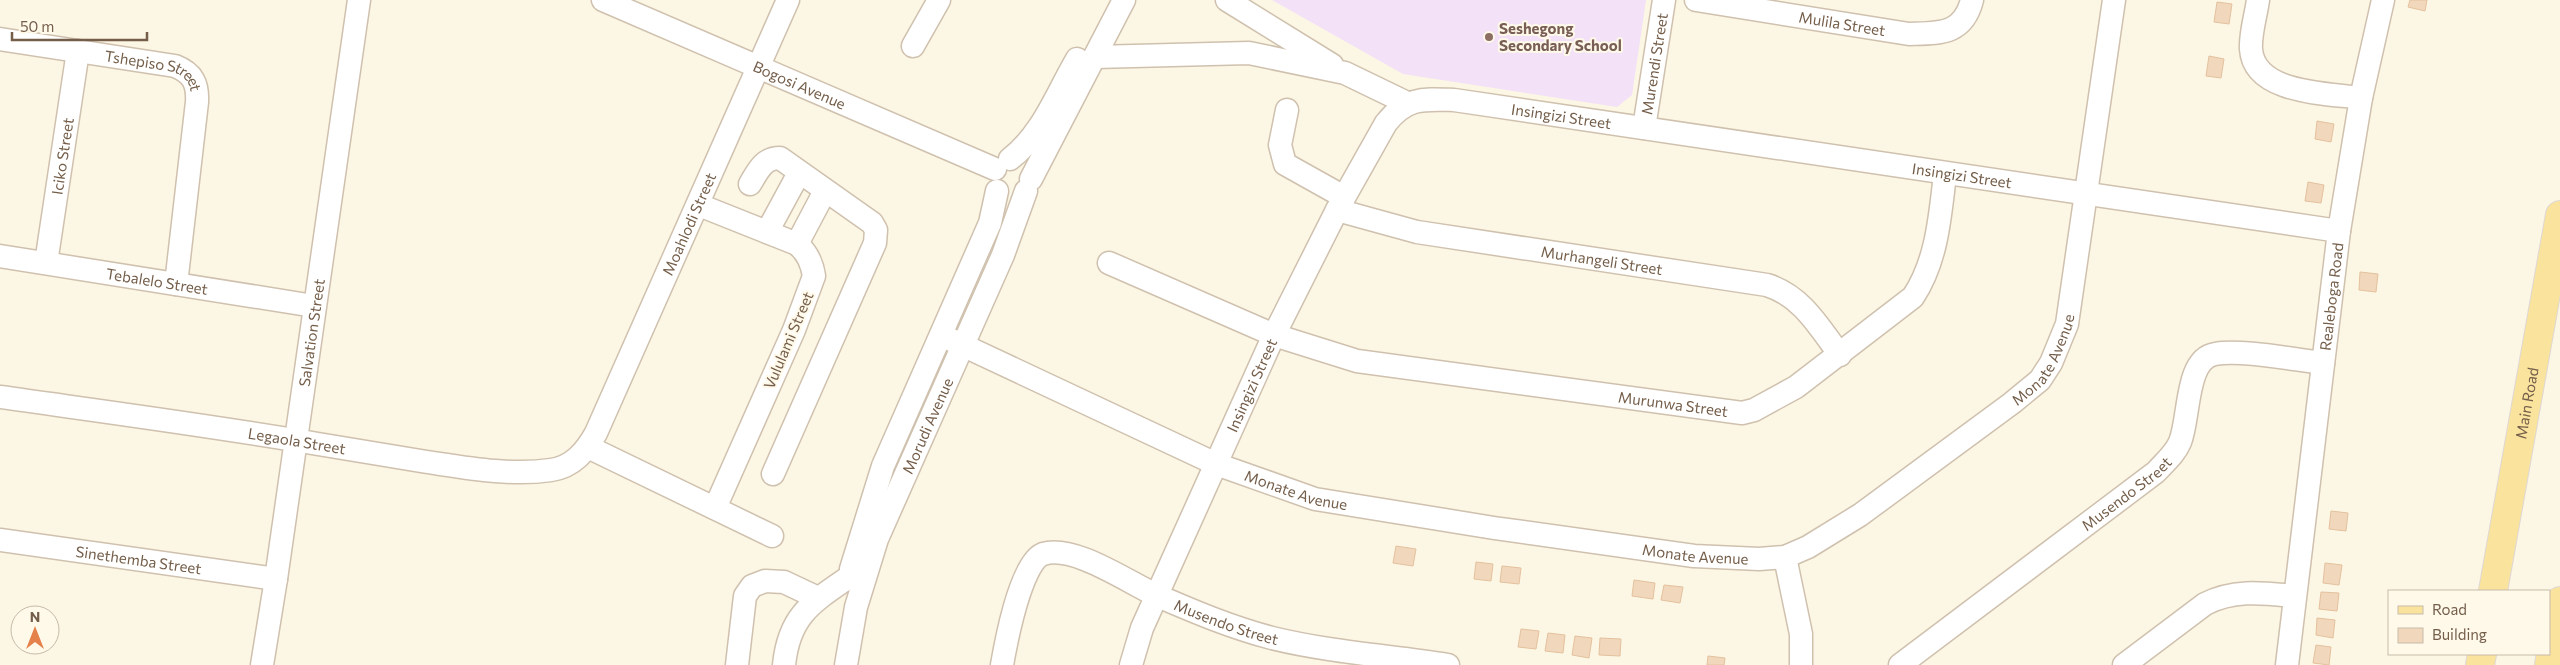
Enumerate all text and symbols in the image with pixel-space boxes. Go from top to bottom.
street label: Mulila Street [1798,8,1887,39]
scale bar [12,10,148,42]
street label: Murendi Street [1637,12,1671,116]
text: 50 m [20,17,54,35]
place label: Seshegong Secondary School [1499,19,1622,54]
marker: Seshegong Secondary School [1483,31,1495,43]
street label: Tshepiso Street [104,46,206,93]
street label: Bogosi Avenue [750,57,849,113]
street label: Insingizi Street [1510,100,1612,132]
street label: Iciko Street [47,117,77,196]
street label: Insingizi Street [1911,159,2013,191]
street label: Moahlodi Street [658,170,719,278]
street label: Murhangeli Street [1540,242,1664,278]
street label: Realeboga Road [2316,242,2347,352]
street label: Tebalelo Street [105,264,209,298]
street label: Salvation Street [295,278,328,388]
street label: Vululami Street [759,289,817,391]
street label: Monate Avenue [2008,313,2077,409]
street label: Insingizi Street [1223,335,1280,435]
street label: Main Road [2511,366,2542,440]
street label: Morudi Avenue [898,375,956,476]
street label: Murunwa Street [1617,387,1729,420]
street label: Legaola Street [247,424,347,457]
street label: Musendo Street [2078,453,2175,534]
street label: Monate Avenue [1242,466,1349,513]
street label: Monate Avenue [1641,540,1749,568]
street label: Sinethemba Street [75,542,203,577]
legend [2388,590,2550,655]
street label: Musendo Street [1172,595,1280,648]
text: Road [2432,600,2467,618]
north arrow [10,605,60,655]
text: N [30,608,40,625]
text: Building [2432,625,2487,643]

